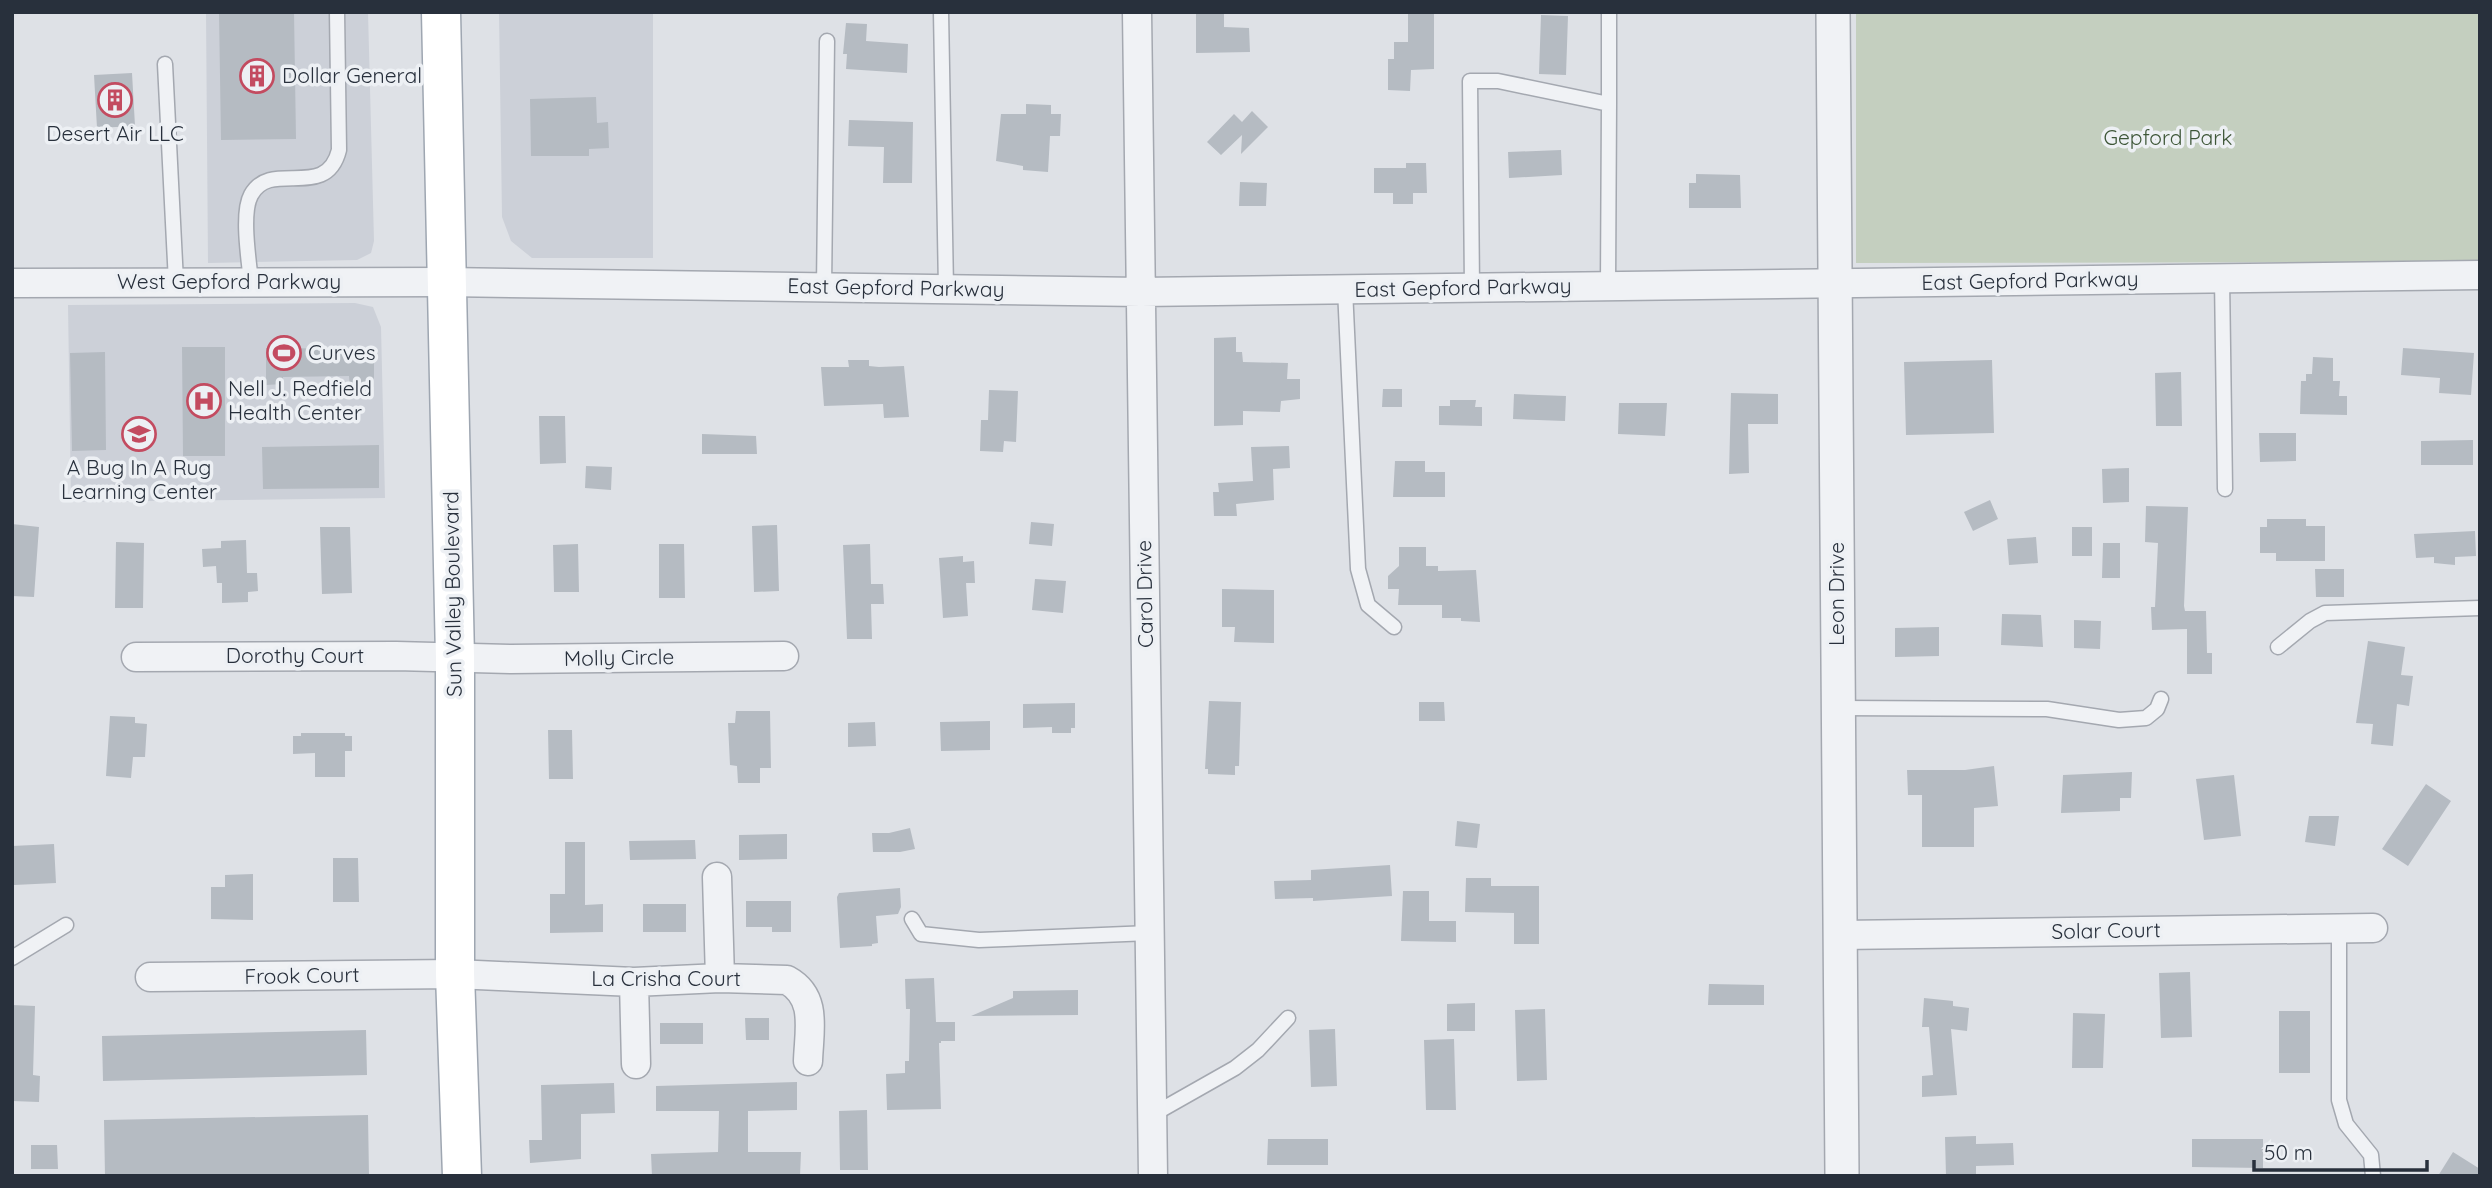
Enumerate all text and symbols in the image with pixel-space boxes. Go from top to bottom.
building icon: Dollar General [238,57,276,95]
place label: Dollar General [282,62,422,88]
building icon: Desert Air LLC [96,81,134,119]
place label: Desert Air LLC [46,120,184,146]
park label: Gepford Park [2103,124,2233,150]
street label: East Gepford Parkway [1921,265,2139,295]
street label: West Gepford Parkway [117,268,341,294]
street label: East Gepford Parkway [787,272,1005,302]
street label: East Gepford Parkway [1354,272,1572,302]
sports icon: Curves [265,334,303,372]
place label: Curves [308,339,376,365]
place label: Nell J. Redfield Health Center [228,375,372,425]
hospital icon: Nell J. Redfield Health Center [185,382,223,420]
school or university icon: A Bug In A Rug Learning Center [120,415,158,453]
place label: A Bug In A Rug Learning Center [61,454,217,504]
street label: Sun Valley Boulevard [437,491,467,697]
street label: Carol Drive [1130,540,1158,648]
street label: Leon Drive [1823,542,1849,646]
street label: Dorothy Court [226,642,364,668]
street label: Molly Circle [564,643,674,671]
street label: Solar Court [2051,916,2161,944]
street label: Frook Court [244,961,360,989]
street label: La Crisha Court [591,965,741,991]
scale bar [2254,1128,2427,1172]
text: 50 m [2264,1139,2313,1165]

